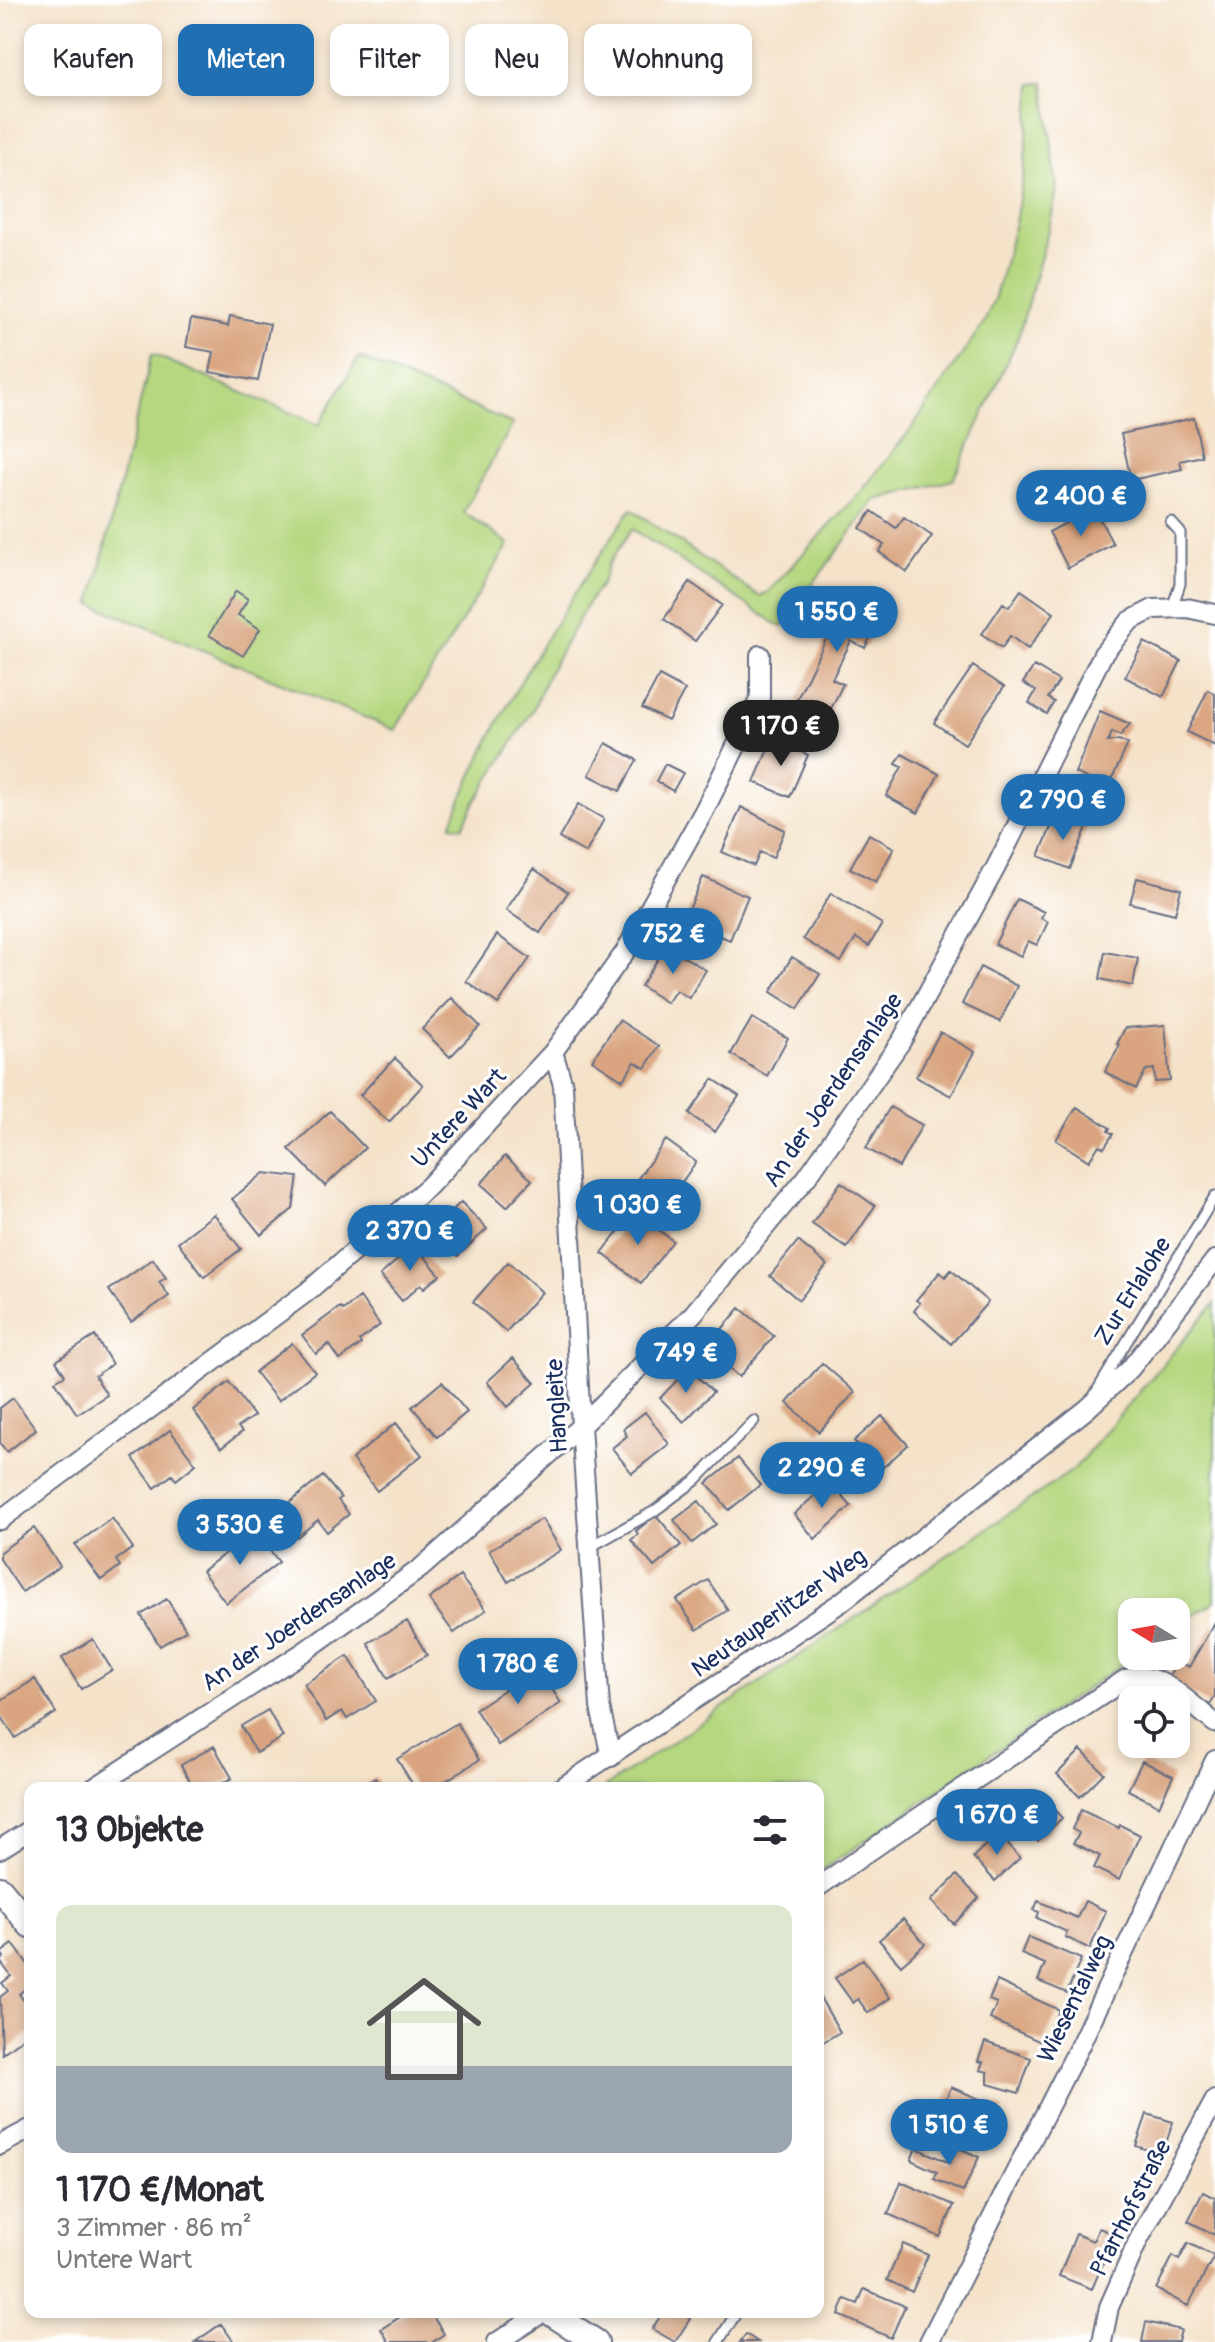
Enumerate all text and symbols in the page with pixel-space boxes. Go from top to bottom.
chip: Kaufen [24,24,162,96]
chip: Mieten [178,24,314,96]
chip: Filter [330,24,449,96]
chip: Neu [465,24,568,96]
chip: Wohnung [584,24,752,96]
pin: 2 400 € [1007,470,1155,538]
text: 2 400 € [1034,480,1128,512]
pin: 1 550 € [763,586,911,654]
text: 1 550 € [795,596,879,628]
pin: 1 170 € [707,700,855,768]
text: 1 170 € [741,710,821,742]
pin: 2 790 € [989,774,1137,842]
text: 2 790 € [1019,784,1107,816]
pin: 752 € [617,908,729,976]
text: 752 € [640,918,706,950]
street label: An der Joerdensanlage [757,987,909,1193]
street label: Untere Wart [406,1062,513,1174]
pin: 1 030 € [564,1179,712,1247]
text: 1 030 € [594,1189,682,1221]
pin: 2 370 € [336,1205,484,1273]
text: 2 370 € [366,1215,455,1247]
street label: Zur Erlalohe [1088,1232,1178,1350]
pin: 749 € [630,1327,742,1395]
text: 749 € [653,1337,719,1369]
street label: Hangleite [540,1358,574,1454]
pin: 2 290 € [748,1442,896,1510]
text: 2 290 € [778,1452,866,1484]
pin: 3 530 € [166,1499,314,1567]
text: 3 530 € [195,1509,285,1541]
street label: Neutauperlitzer Weg [686,1542,872,1684]
street label: An der Joerdensanlage [196,1546,402,1698]
north arrow [1118,1598,1190,1670]
map controls [1118,1598,1190,1758]
pin: 1 780 € [444,1638,592,1706]
text: 1 780 € [476,1648,560,1680]
button: locate [1118,1686,1190,1758]
pin: 1 670 € [923,1789,1071,1857]
text: 1 670 € [955,1799,1040,1831]
icon: filters [748,1808,792,1852]
text: 13 Objekte [56,1809,203,1852]
street label: Wiesentalweg [1032,1930,1118,2068]
icon: home [352,1957,496,2101]
pin: 1 510 € [875,2099,1023,2167]
text: 1 510 € [909,2109,989,2141]
street label: Pfarrhofstraße [1084,2135,1178,2281]
text: 1 170 €/Monat [56,2169,263,2212]
text: 3 Zimmer · 86 m² [56,2212,252,2244]
text: Untere Wart [56,2244,192,2276]

